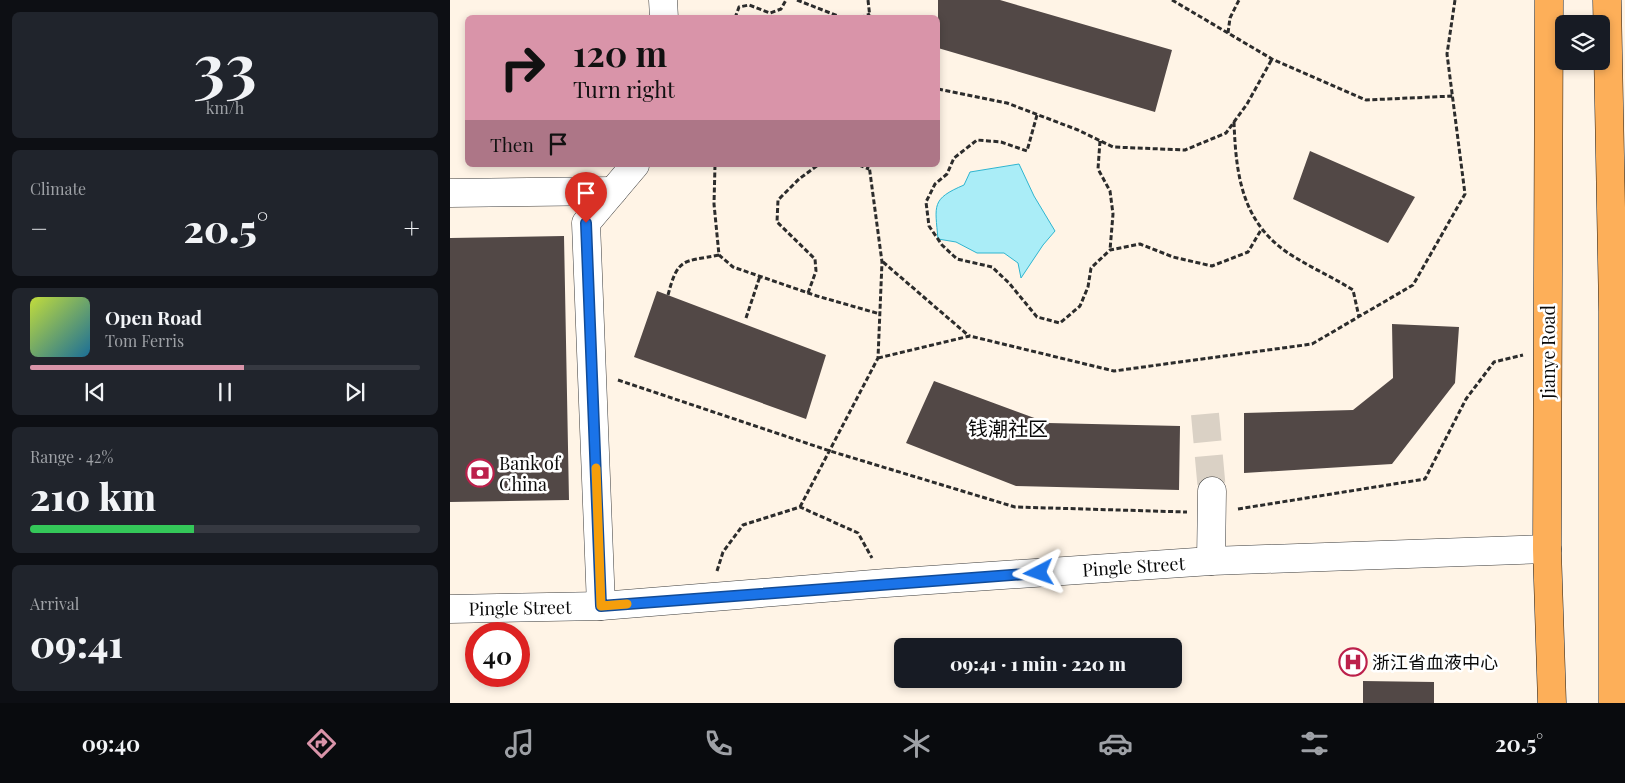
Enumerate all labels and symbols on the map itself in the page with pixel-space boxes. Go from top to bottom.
pin [565,172,607,223]
street label: Jianye Road [1536,304,1560,400]
district label: 钱潮社区 [968,414,1048,441]
place label: Bank of China [499,451,562,496]
bank icon: Bank of China [465,458,495,488]
position arrow [1012,546,1064,598]
street label: Pingle Street [1081,551,1186,582]
street label: Pingle Street [468,595,572,621]
speed limit sign: 40 [465,622,530,687]
hospital icon: 浙江省血液中心 [1338,647,1368,677]
place label: 浙江省血液中心 [1372,650,1498,674]

